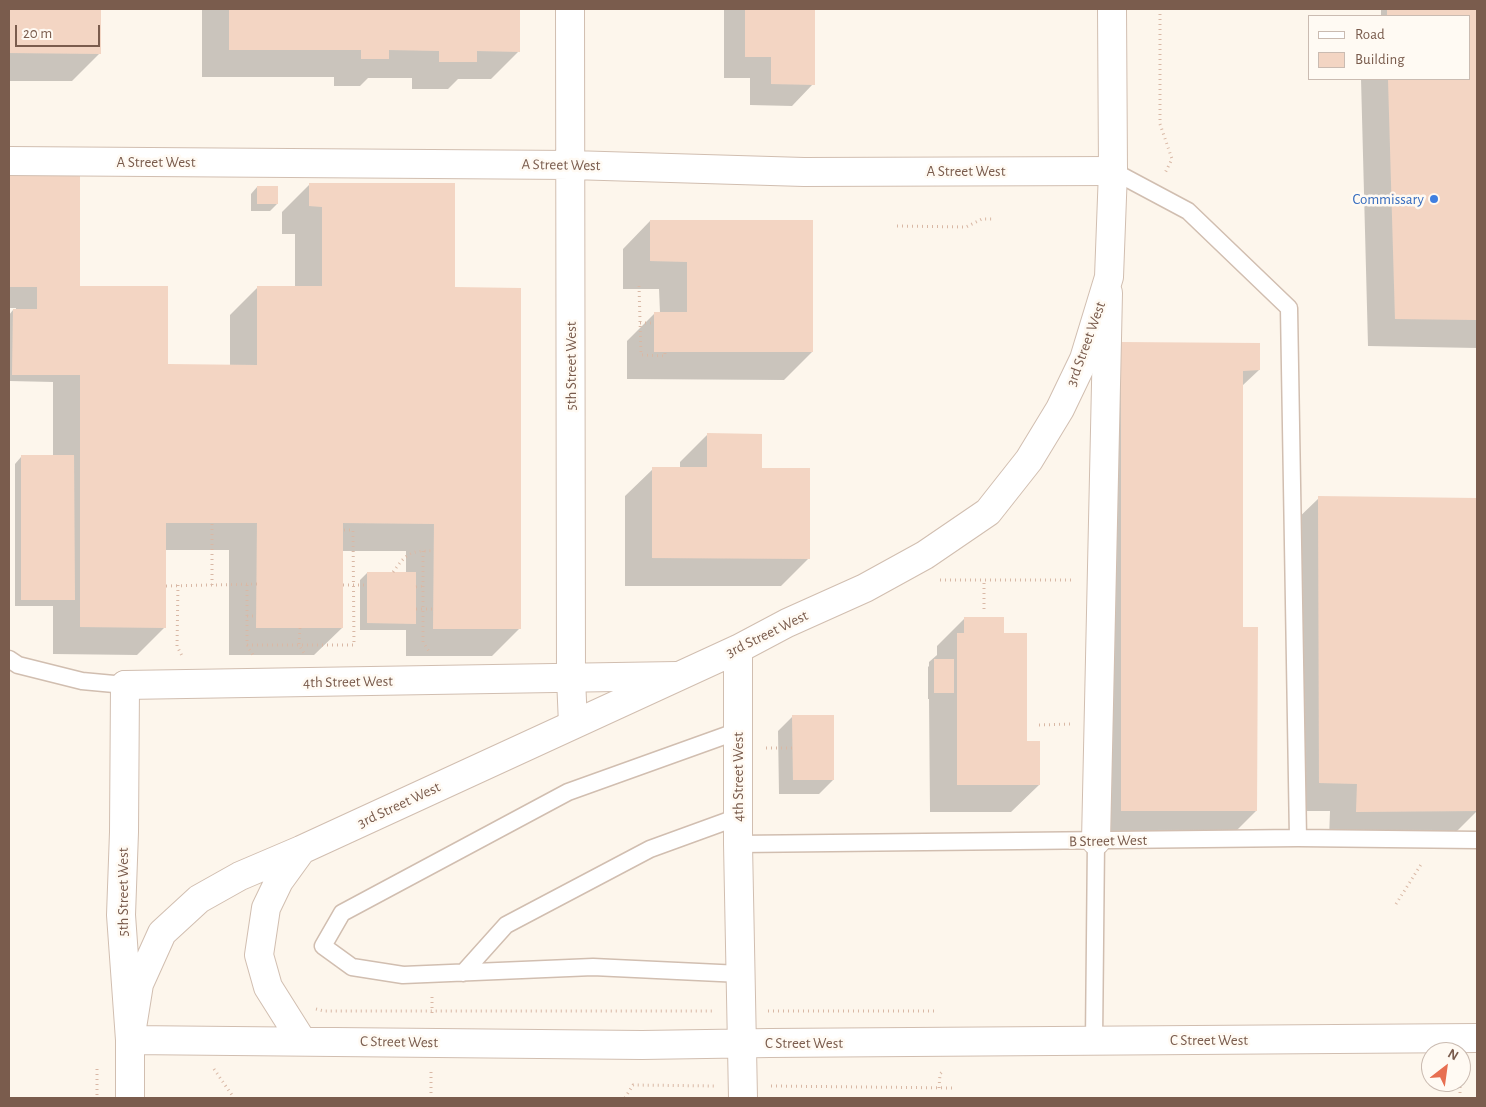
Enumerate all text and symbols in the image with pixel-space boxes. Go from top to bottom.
scale bar [18,15,102,47]
legend [1308,15,1471,80]
text: 20 m [23,26,52,41]
text: Road [1355,27,1385,42]
text: Building [1355,52,1405,67]
street label: A Street West [117,153,195,171]
street label: A Street West [521,155,601,175]
street label: A Street West [927,162,1005,180]
place label: Commissary [1352,190,1424,208]
marker: Commissary [1428,193,1440,205]
street label: 3rd Street West [1062,299,1110,389]
street label: 5th Street West [562,321,580,411]
street label: 3rd Street West [723,606,811,662]
street label: 4th Street West [303,672,393,692]
street label: 4th Street West [729,732,747,822]
street label: 3rd Street West [355,778,443,832]
street label: B Street West [1069,831,1147,851]
street label: 5th Street West [114,847,132,937]
street label: C Street West [1170,1031,1248,1049]
street label: C Street West [360,1032,438,1052]
street label: C Street West [765,1034,843,1052]
north arrow [1421,1042,1471,1092]
text: N [1445,1046,1461,1063]

